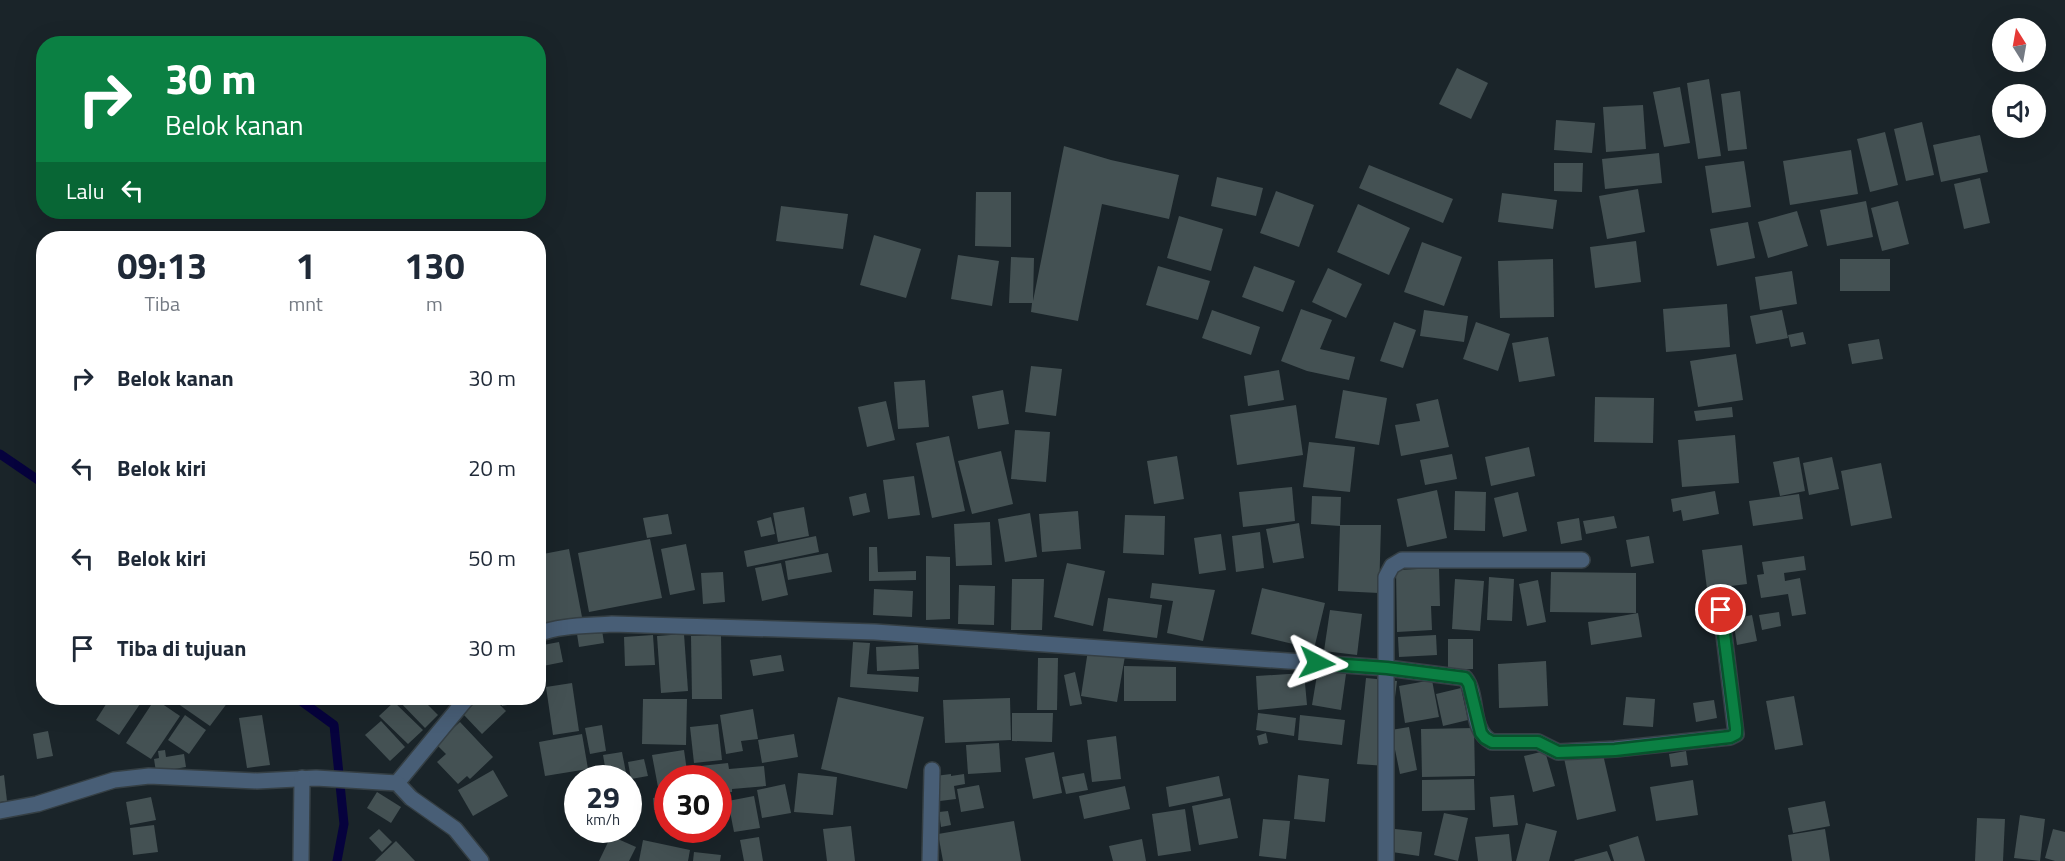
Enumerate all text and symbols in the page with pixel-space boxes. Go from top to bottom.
north arrow [1992,18,2046,72]
map controls [1992,18,2046,138]
text: 30 m [165,46,257,110]
icon: right [66,60,144,138]
button: sound [1992,84,2046,138]
text: Belok kanan [165,104,304,145]
text: Lalu [66,174,104,208]
icon: left [116,174,149,207]
text: 09:13 [117,238,207,293]
text: 1 [296,238,316,293]
text: 130 [404,238,465,293]
text: Tiba [145,288,180,319]
text: mnt [288,288,323,319]
text: m [426,288,443,319]
text: Belok kanan [117,361,234,395]
text: 30 m [468,361,516,395]
icon: right [66,362,99,395]
text: Belok kiri [117,451,206,485]
text: 20 m [468,451,516,485]
icon: left [66,452,99,485]
text: Belok kiri [117,541,206,575]
text: 50 m [468,541,516,575]
icon: left [66,542,99,575]
pin [1695,584,1746,635]
icon: arrive [1704,593,1737,626]
text: Tiba di tujuan [117,631,246,665]
text: 30 m [468,631,516,665]
position arrow [1285,631,1349,695]
icon: arrive [66,632,99,665]
speed limit sign: 30 [654,765,732,843]
text: 29 [586,774,620,820]
text: km/h [586,808,620,831]

